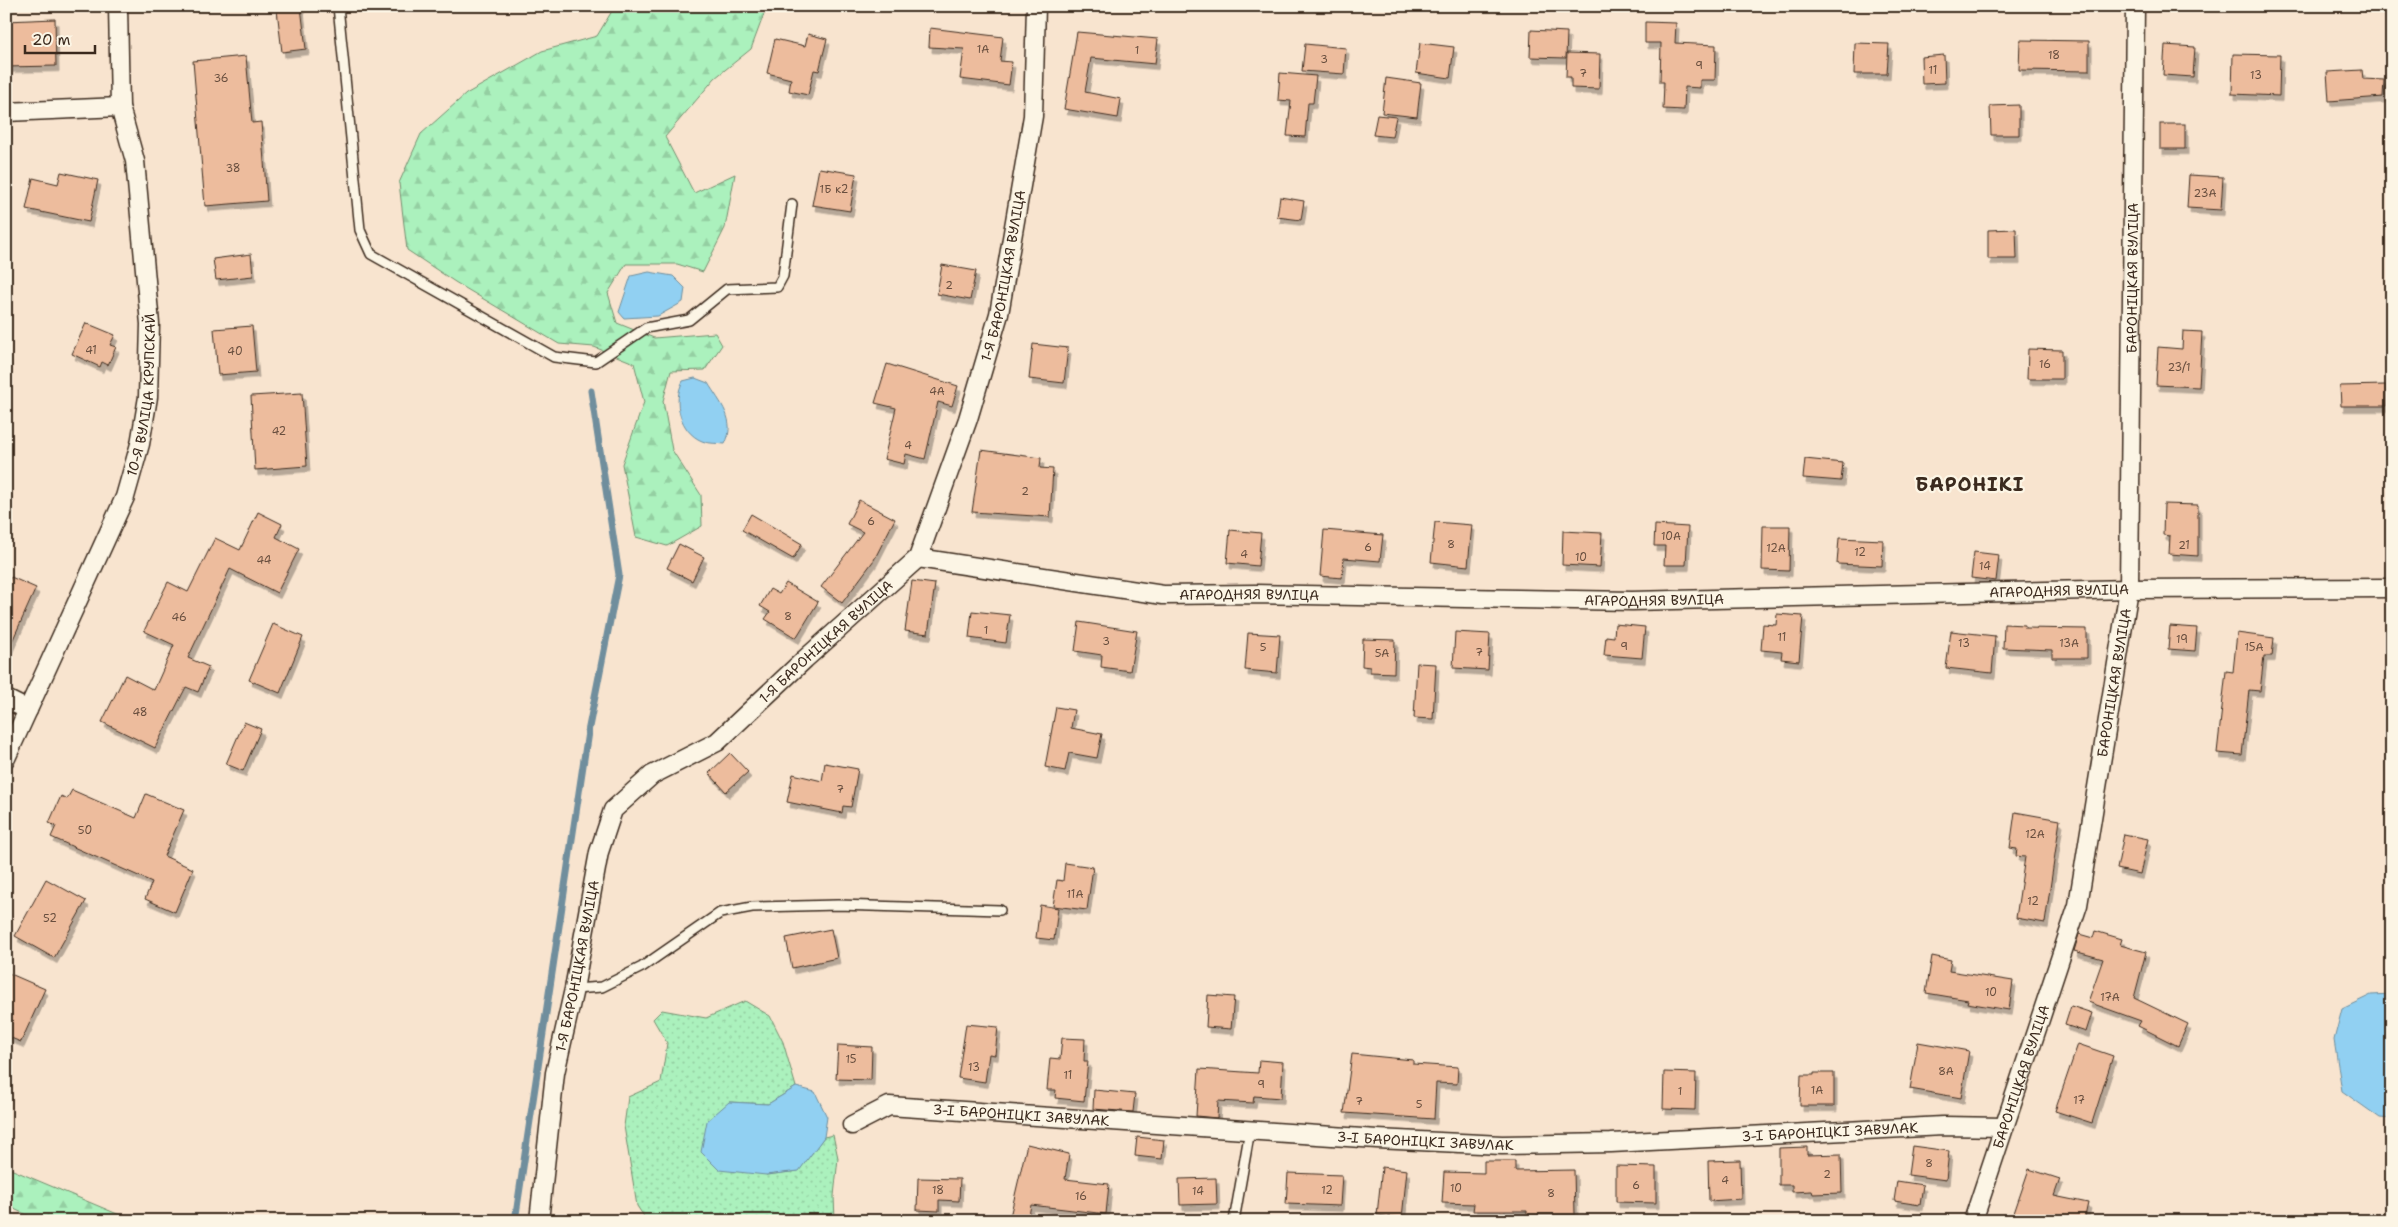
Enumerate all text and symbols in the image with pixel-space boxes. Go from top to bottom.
scale bar [25,22,95,54]
text: 20 m [32,30,71,50]
house number: 1А [977,42,989,57]
house number: 1 [1135,43,1139,58]
house number: 18 [2048,48,2060,63]
house number: 3 [1320,52,1328,67]
house number: 9 [1695,58,1703,73]
house number: 11 [1929,63,1937,78]
house number: 7 [1579,66,1587,81]
house number: 13 [2250,68,2262,83]
house number: 36 [213,71,229,86]
house number: 38 [225,161,241,176]
house number: 1Б к2 [820,182,848,197]
house number: 23А [2194,186,2216,201]
street label: 1-Я БАРОНІЦКАЯ ВУЛІЦА [977,188,1029,363]
street label: БАРОНІЦКАЯ ВУЛІЦА [2122,203,2142,354]
house number: 2 [945,278,953,293]
street label: 10-Я ВУЛІЦА КРУПСКАЙ [122,313,159,478]
house number: 41 [85,343,97,358]
house number: 40 [227,344,243,359]
house number: 16 [2039,357,2051,372]
house number: 23/1 [2167,360,2191,375]
house number: 4А [929,384,945,399]
house number: 42 [272,424,286,439]
house number: 4 [904,438,912,453]
district label: БАРОНІКІ [1915,472,2025,497]
house number: 2 [1021,484,1029,499]
house number: 6 [867,514,875,529]
house number: 10А [1661,529,1681,544]
house number: 8 [1447,537,1455,552]
house number: 21 [2178,538,2190,553]
house number: 6 [1364,540,1372,555]
house number: 12А [1766,541,1786,556]
house number: 12 [1854,545,1866,560]
house number: 4 [1240,547,1248,562]
house number: 10 [1575,550,1587,565]
house number: 44 [256,553,272,568]
house number: 14 [1979,559,1991,574]
street label: 1-Я БАРОНІЦКАЯ ВУЛІЦА [755,576,896,707]
street label: АГАРОДНЯЯ ВУЛІЦА [1989,580,2129,601]
street label: АГАРОДНЯЯ ВУЛІЦА [1179,585,1319,604]
street label: АГАРОДНЯЯ ВУЛІЦА [1584,590,1724,610]
street label: БАРОНІЦКАЯ ВУЛІЦА [2093,607,2135,759]
house number: 8 [784,609,792,624]
house number: 46 [171,610,187,625]
house number: 1 [984,623,988,638]
house number: 11 [1778,630,1786,645]
house number: 19 [2176,632,2188,647]
house number: 3 [1102,634,1110,649]
house number: 13 [1958,636,1970,651]
house number: 13А [2059,636,2079,651]
house number: 9 [1620,639,1628,654]
house number: 5 [1260,640,1267,655]
house number: 15А [2244,640,2264,655]
house number: 7 [1475,645,1483,660]
house number: 5А [1375,646,1389,661]
house number: 48 [132,705,148,720]
house number: 7 [836,782,844,797]
house number: 50 [78,823,92,838]
house number: 12А [2025,827,2045,842]
street label: 1-Я БАРОНІЦКАЯ ВУЛІЦА [551,879,603,1054]
house number: 11А [1067,887,1083,902]
house number: 12 [2027,894,2039,909]
house number: 52 [43,911,57,926]
house number: 10 [1985,985,1997,1000]
house number: 17А [2100,990,2120,1005]
street label: БАРОНІЦКАЯ ВУЛІЦА [1989,1002,2053,1151]
house number: 15 [845,1052,857,1067]
house number: 13 [968,1060,980,1075]
house number: 8А [1938,1064,1954,1079]
house number: 11 [1064,1068,1072,1083]
house number: 9 [1257,1077,1265,1092]
house number: 1А [1811,1083,1823,1098]
house number: 1 [1678,1084,1682,1099]
house number: 17 [2073,1093,2085,1108]
house number: 7 [1355,1094,1363,1109]
house number: 5 [1416,1097,1423,1112]
street label: 3-І БАРОНІЦКІ ЗАВУЛАК [932,1100,1110,1130]
street label: 3-І БАРОНІЦКІ ЗАВУЛАК [1741,1118,1919,1145]
street label: 3-І БАРОНІЦКІ ЗАВУЛАК [1336,1127,1514,1154]
house number: 8 [1925,1156,1933,1171]
house number: 2 [1823,1167,1831,1182]
house number: 4 [1721,1173,1729,1188]
house number: 6 [1632,1178,1640,1193]
house number: 10 [1450,1181,1462,1196]
house number: 18 [932,1183,944,1198]
house number: 12 [1321,1183,1333,1198]
house number: 14 [1192,1184,1204,1199]
house number: 8 [1547,1186,1555,1201]
house number: 16 [1075,1189,1087,1204]

